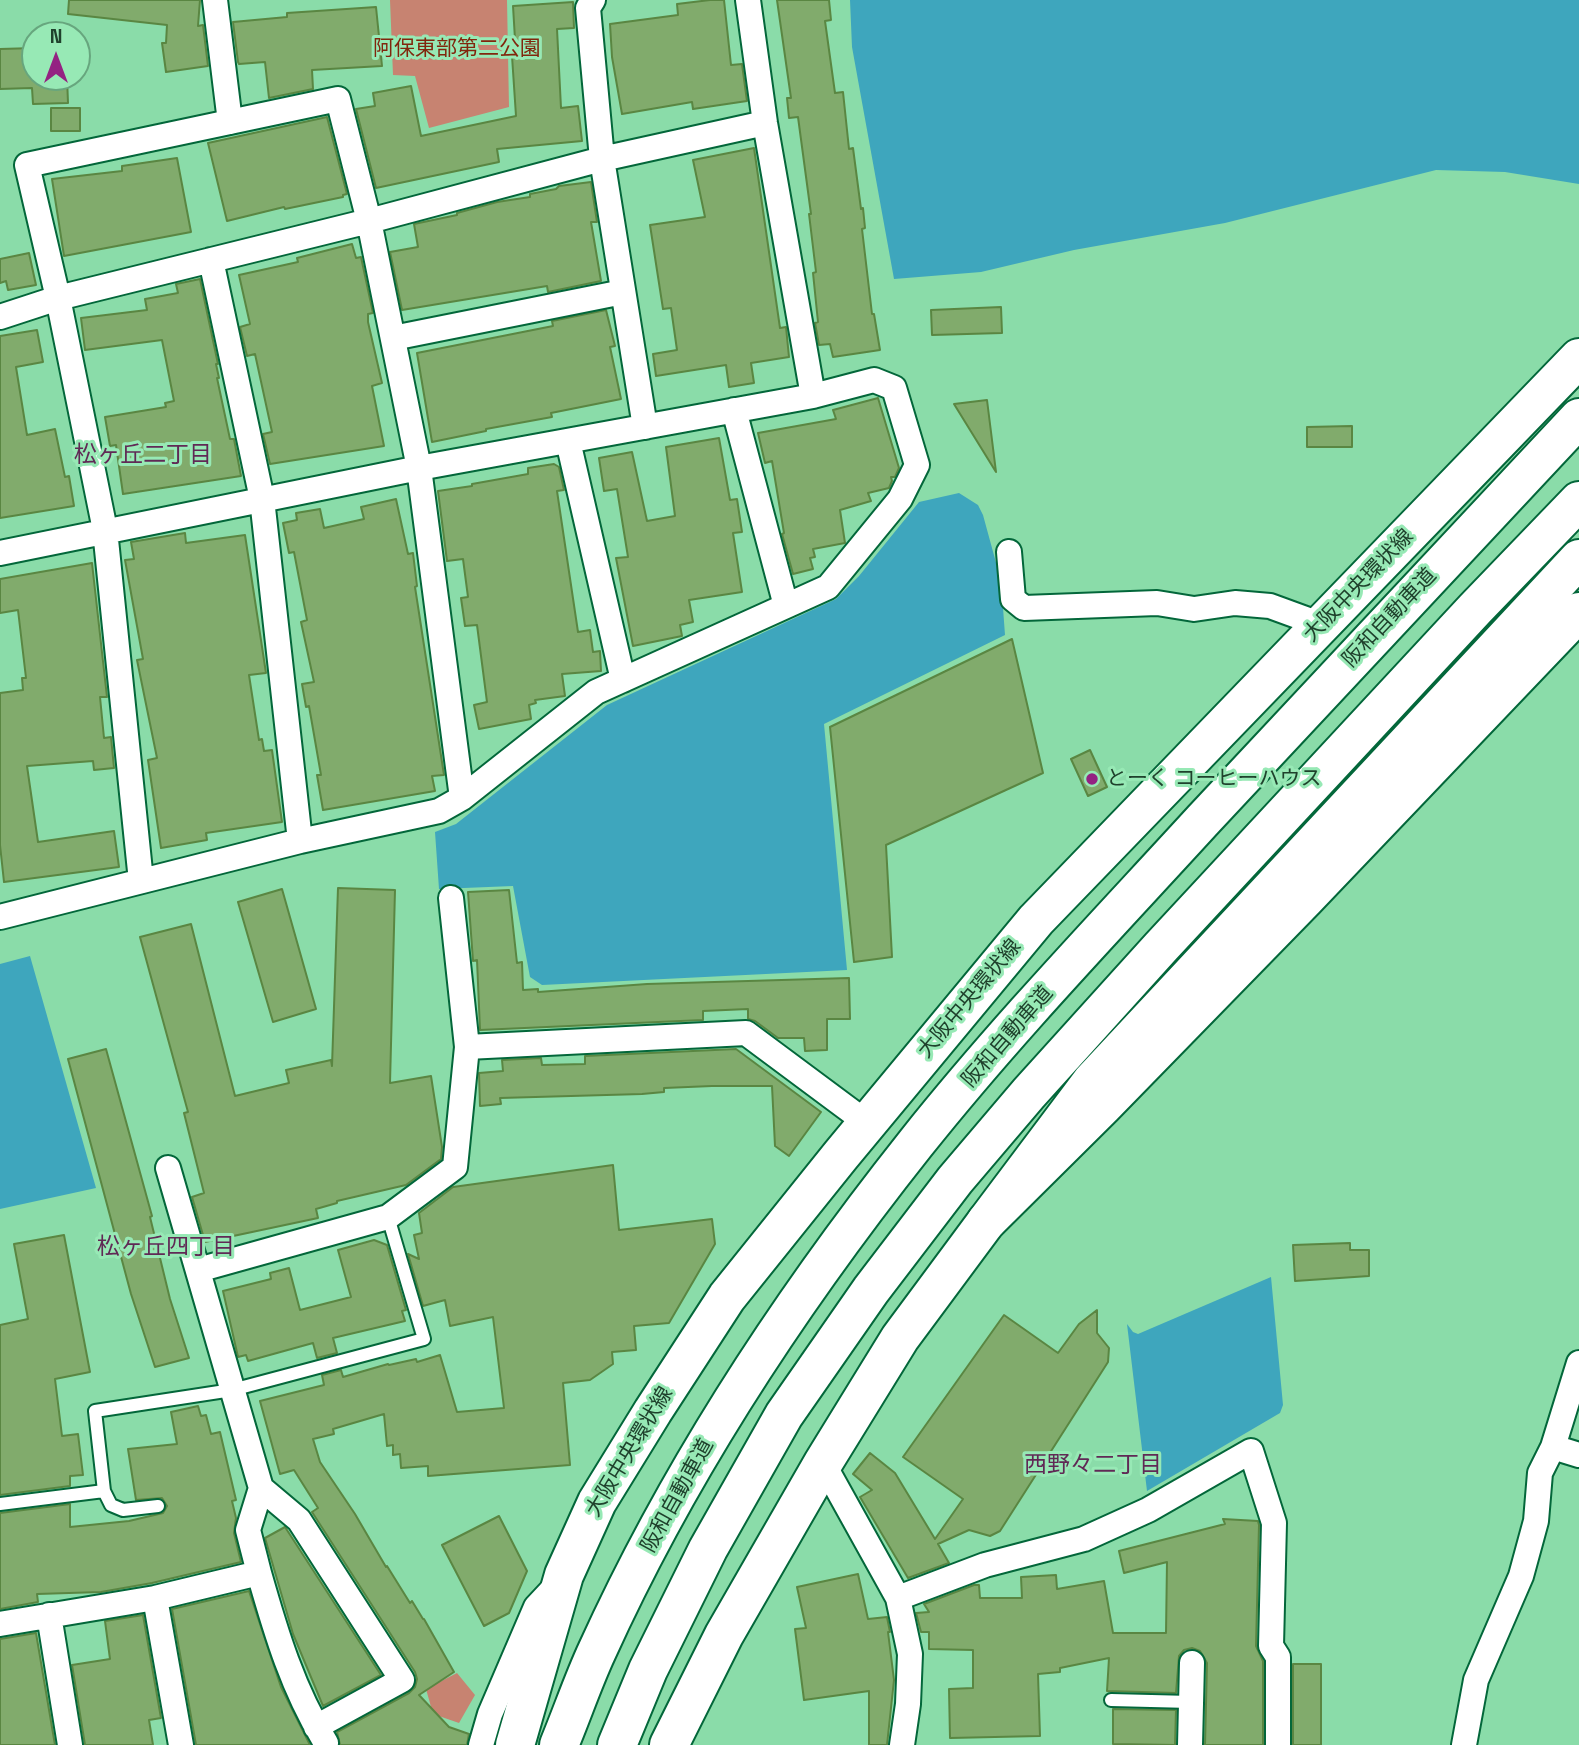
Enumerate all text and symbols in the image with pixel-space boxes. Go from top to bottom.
north arrow [21,21,91,91]
text: N [50,24,62,49]
park label: 阿保東部第二公園 [373,36,541,62]
district label: 松ヶ丘二丁目 [74,442,212,470]
street label: 大阪中央環状線 [1299,524,1419,648]
street label: 阪和自動車道 [1338,563,1442,673]
place label: とーく コーヒーハウス [1106,766,1321,792]
marker: とーく コーヒーハウス [1084,771,1100,787]
street label: 大阪中央環状線 [913,935,1027,1063]
street label: 阪和自動車道 [957,981,1059,1093]
district label: 松ヶ丘四丁目 [97,1234,235,1262]
street label: 大阪中央環状線 [581,1383,679,1521]
street label: 阪和自動車道 [636,1435,720,1557]
district label: 西野々二丁目 [1024,1452,1162,1480]

